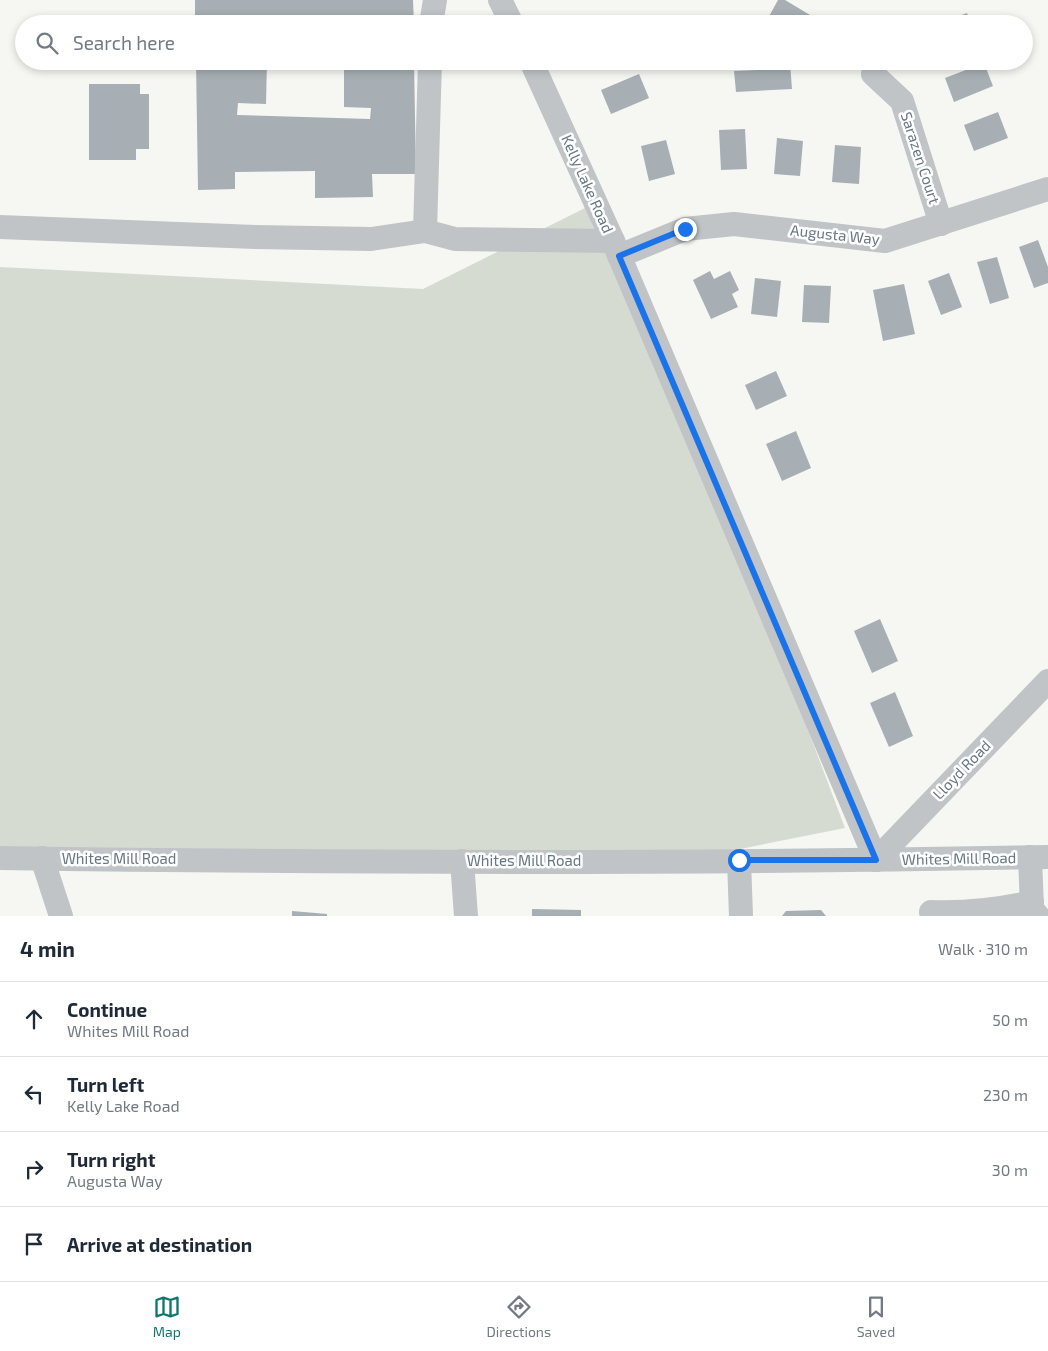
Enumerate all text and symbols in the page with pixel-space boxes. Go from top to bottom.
search box [15,15,1033,70]
icon: search [33,29,61,57]
text: Search here [73,31,175,54]
street label: Sarazen Court [898,109,944,206]
street label: Kelly Lake Road [558,132,618,235]
route end [674,218,697,241]
street label: Augusta Way [790,220,881,248]
street label: Lloyd Road [929,736,994,803]
street label: Whites Mill Road [901,848,1016,868]
street label: Whites Mill Road [62,849,176,867]
route start [728,849,751,872]
street label: Whites Mill Road [467,851,581,869]
text: 4 min [20,936,75,961]
text: Walk · 310 m [938,939,1028,958]
text: Continue [67,998,147,1021]
icon: ahead [20,1005,48,1033]
text: 50 m [992,1010,1028,1029]
text: Whites Mill Road [67,1021,189,1040]
text: Turn left [67,1073,144,1096]
icon: left [20,1080,48,1108]
text: 230 m [983,1085,1028,1104]
text: Kelly Lake Road [67,1096,180,1115]
text: Turn right [67,1148,155,1171]
icon: right [20,1155,48,1183]
text: 30 m [992,1160,1028,1179]
text: Augusta Way [67,1171,163,1190]
icon: arrive [20,1230,48,1258]
text: Arrive at destination [67,1233,252,1256]
tab: Map [153,1293,181,1340]
tab: Directions [487,1293,551,1340]
tab: Saved [857,1293,895,1340]

